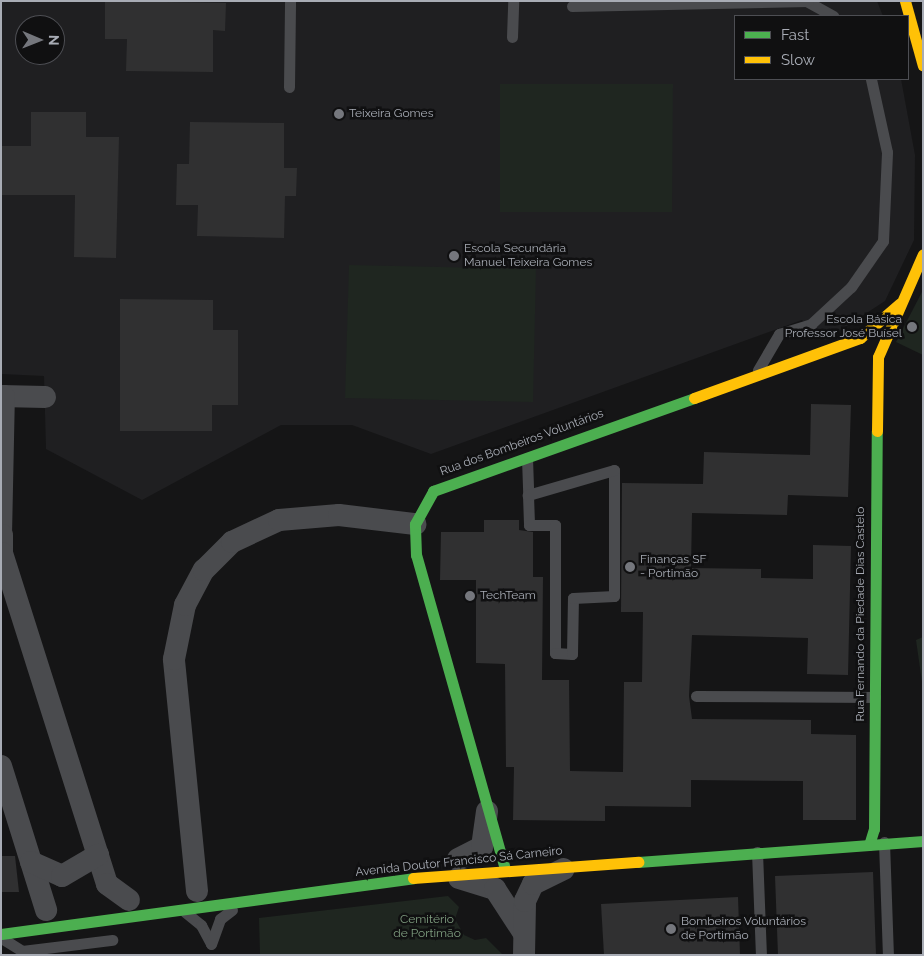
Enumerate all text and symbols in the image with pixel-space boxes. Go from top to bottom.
north arrow [15,15,65,65]
legend [734,15,909,80]
text: Fast [781,26,809,44]
text: N [46,35,62,46]
text: Slow [781,51,815,69]
place label: Teixeira Gomes [349,107,433,121]
marker: Teixeira Gomes [333,108,345,120]
place label: Escola Secundária Manuel Teixeira Gomes [464,242,593,270]
marker: Escola Secundária Manuel Teixeira Gomes [448,250,460,262]
place label: Escola Básica Professor José Buísel [784,313,902,341]
marker: Escola Básica Professor José Buísel [906,321,918,333]
street label: Rua dos Bombeiros Voluntários [438,407,606,479]
street label: Rua Fernando da Piedade Dias Castelo [854,507,868,721]
place label: Finanças SF - Portimão [640,553,707,581]
marker: Finanças SF - Portimão [624,561,636,573]
place label: TechTeam [480,589,536,603]
marker: TechTeam [464,590,476,602]
street label: Avenida Doutor Francisco Sá Carneiro [355,844,563,880]
park label: Cemitério de Portimão [393,913,461,941]
place label: Bombeiros Voluntários de Portimão [681,915,806,943]
marker: Bombeiros Voluntários de Portimão [665,923,677,935]

